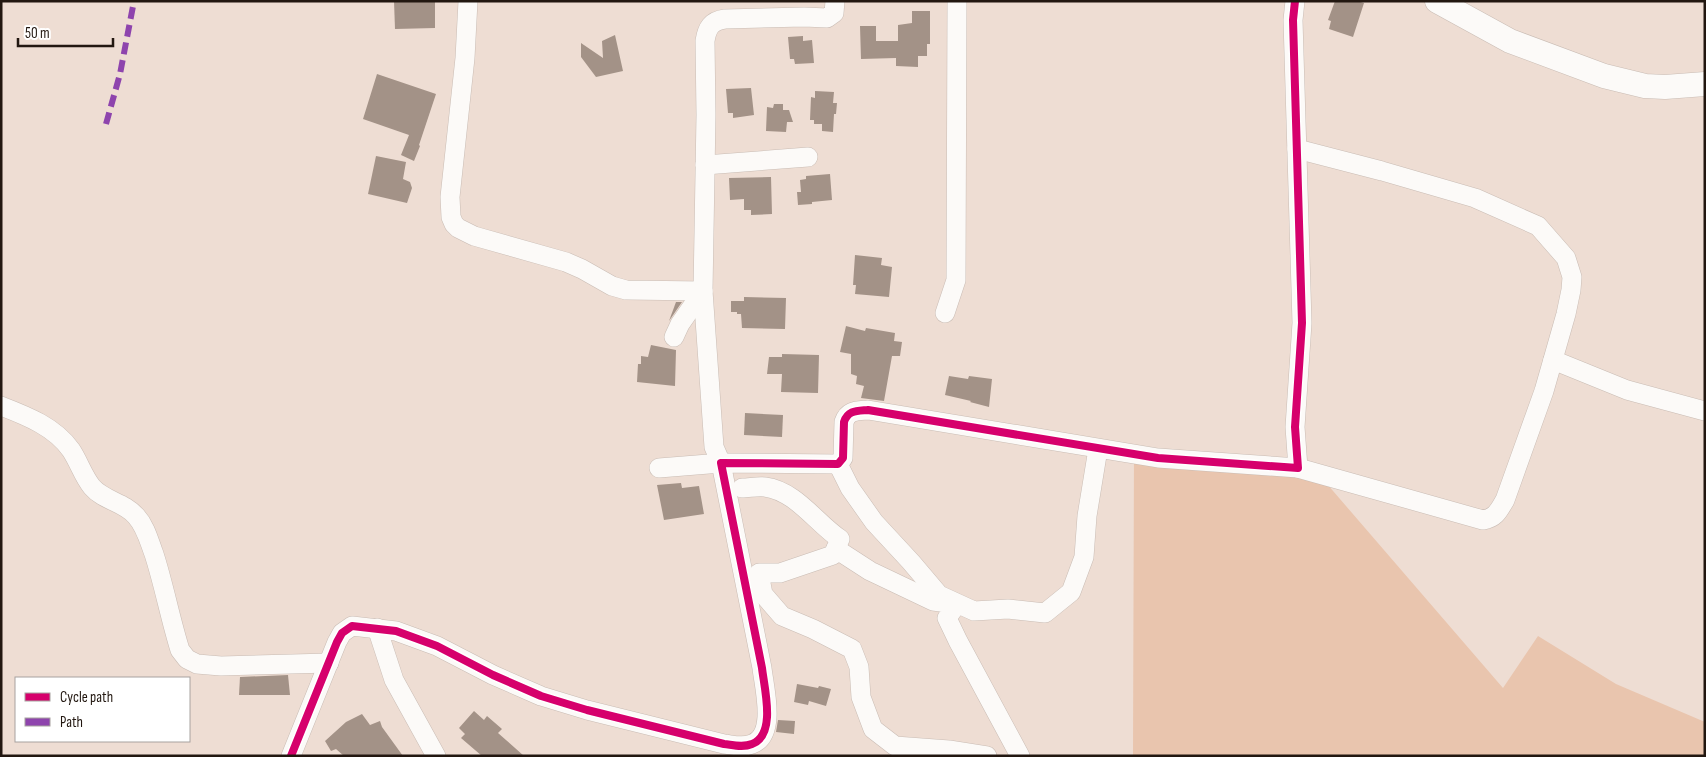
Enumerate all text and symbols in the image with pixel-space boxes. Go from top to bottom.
scale bar [18,15,112,47]
text: 50 m [25,24,50,43]
legend [15,677,190,742]
text: Cycle path [60,688,113,707]
text: Path [60,713,83,732]

